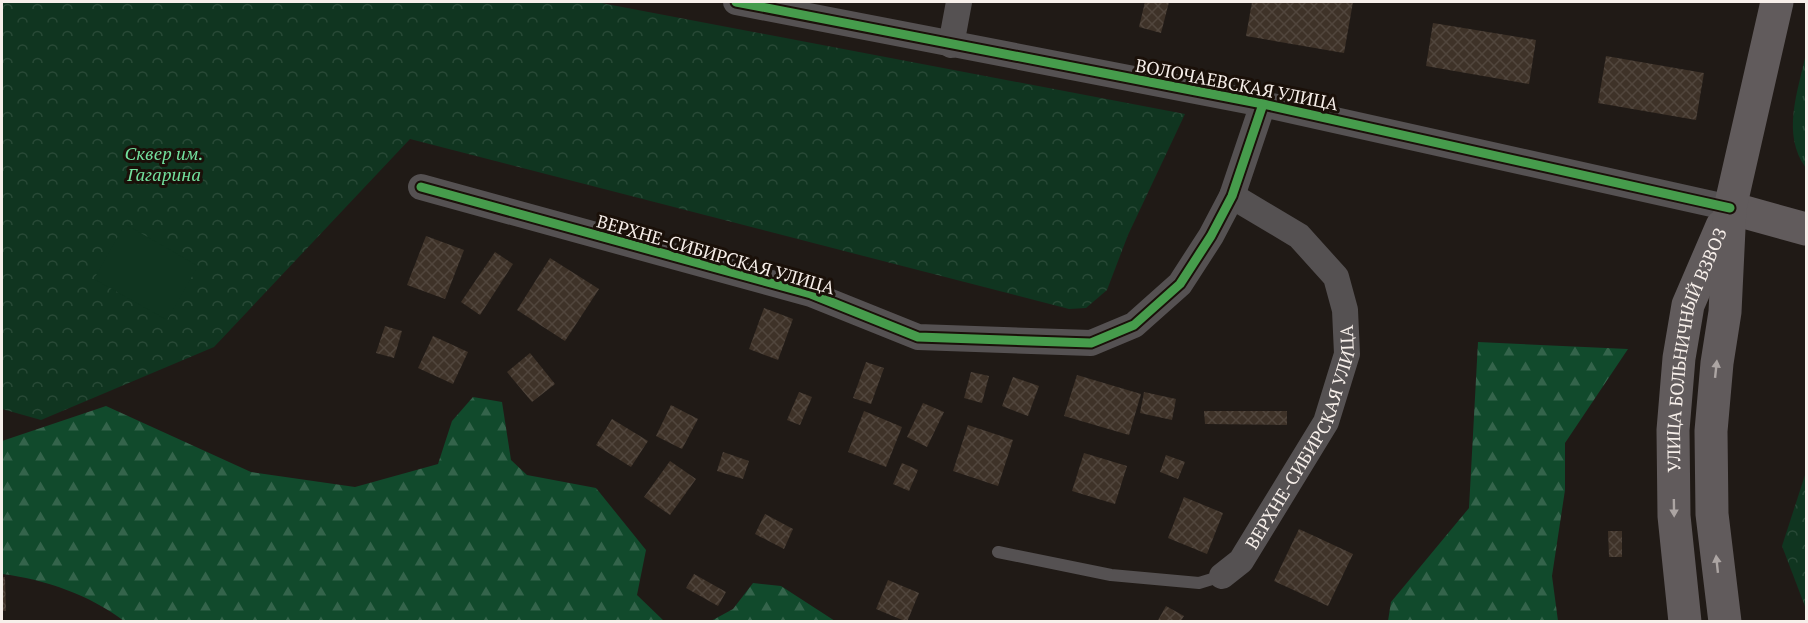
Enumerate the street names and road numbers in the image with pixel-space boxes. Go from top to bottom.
street label: ВОЛОЧАЕВСКАЯ УЛИЦА [1133,53,1341,116]
street label: ВЕРХНЕ-СИБИРСКАЯ УЛИЦА [594,208,838,300]
street label: УЛИЦА БОЛЬНИЧНЫЙ ВЗВОЗ [1661,224,1732,472]
street label: ВЕРХНЕ-СИБИРСКАЯ УЛИЦА [1239,324,1360,553]

